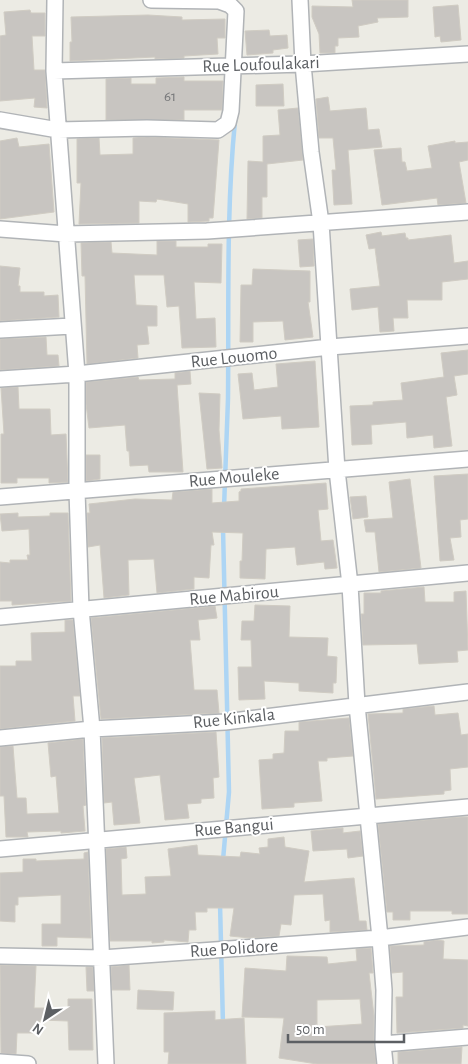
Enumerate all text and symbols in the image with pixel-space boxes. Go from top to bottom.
street label: Rue Loufoulakari [202,54,320,76]
house number: 61 [164,89,176,104]
street label: Rue Louomo [190,344,278,372]
street label: Rue Mouleke [188,465,280,491]
street label: Rue Mabirou [188,583,280,609]
street label: Rue Kinkala [192,706,276,732]
street label: Rue Bangui [194,816,274,840]
street label: Rue Polidore [189,937,279,961]
north arrow [20,994,70,1044]
scale bar [288,1012,404,1044]
text: N [30,1020,46,1037]
text: 50 m [296,1022,325,1037]

